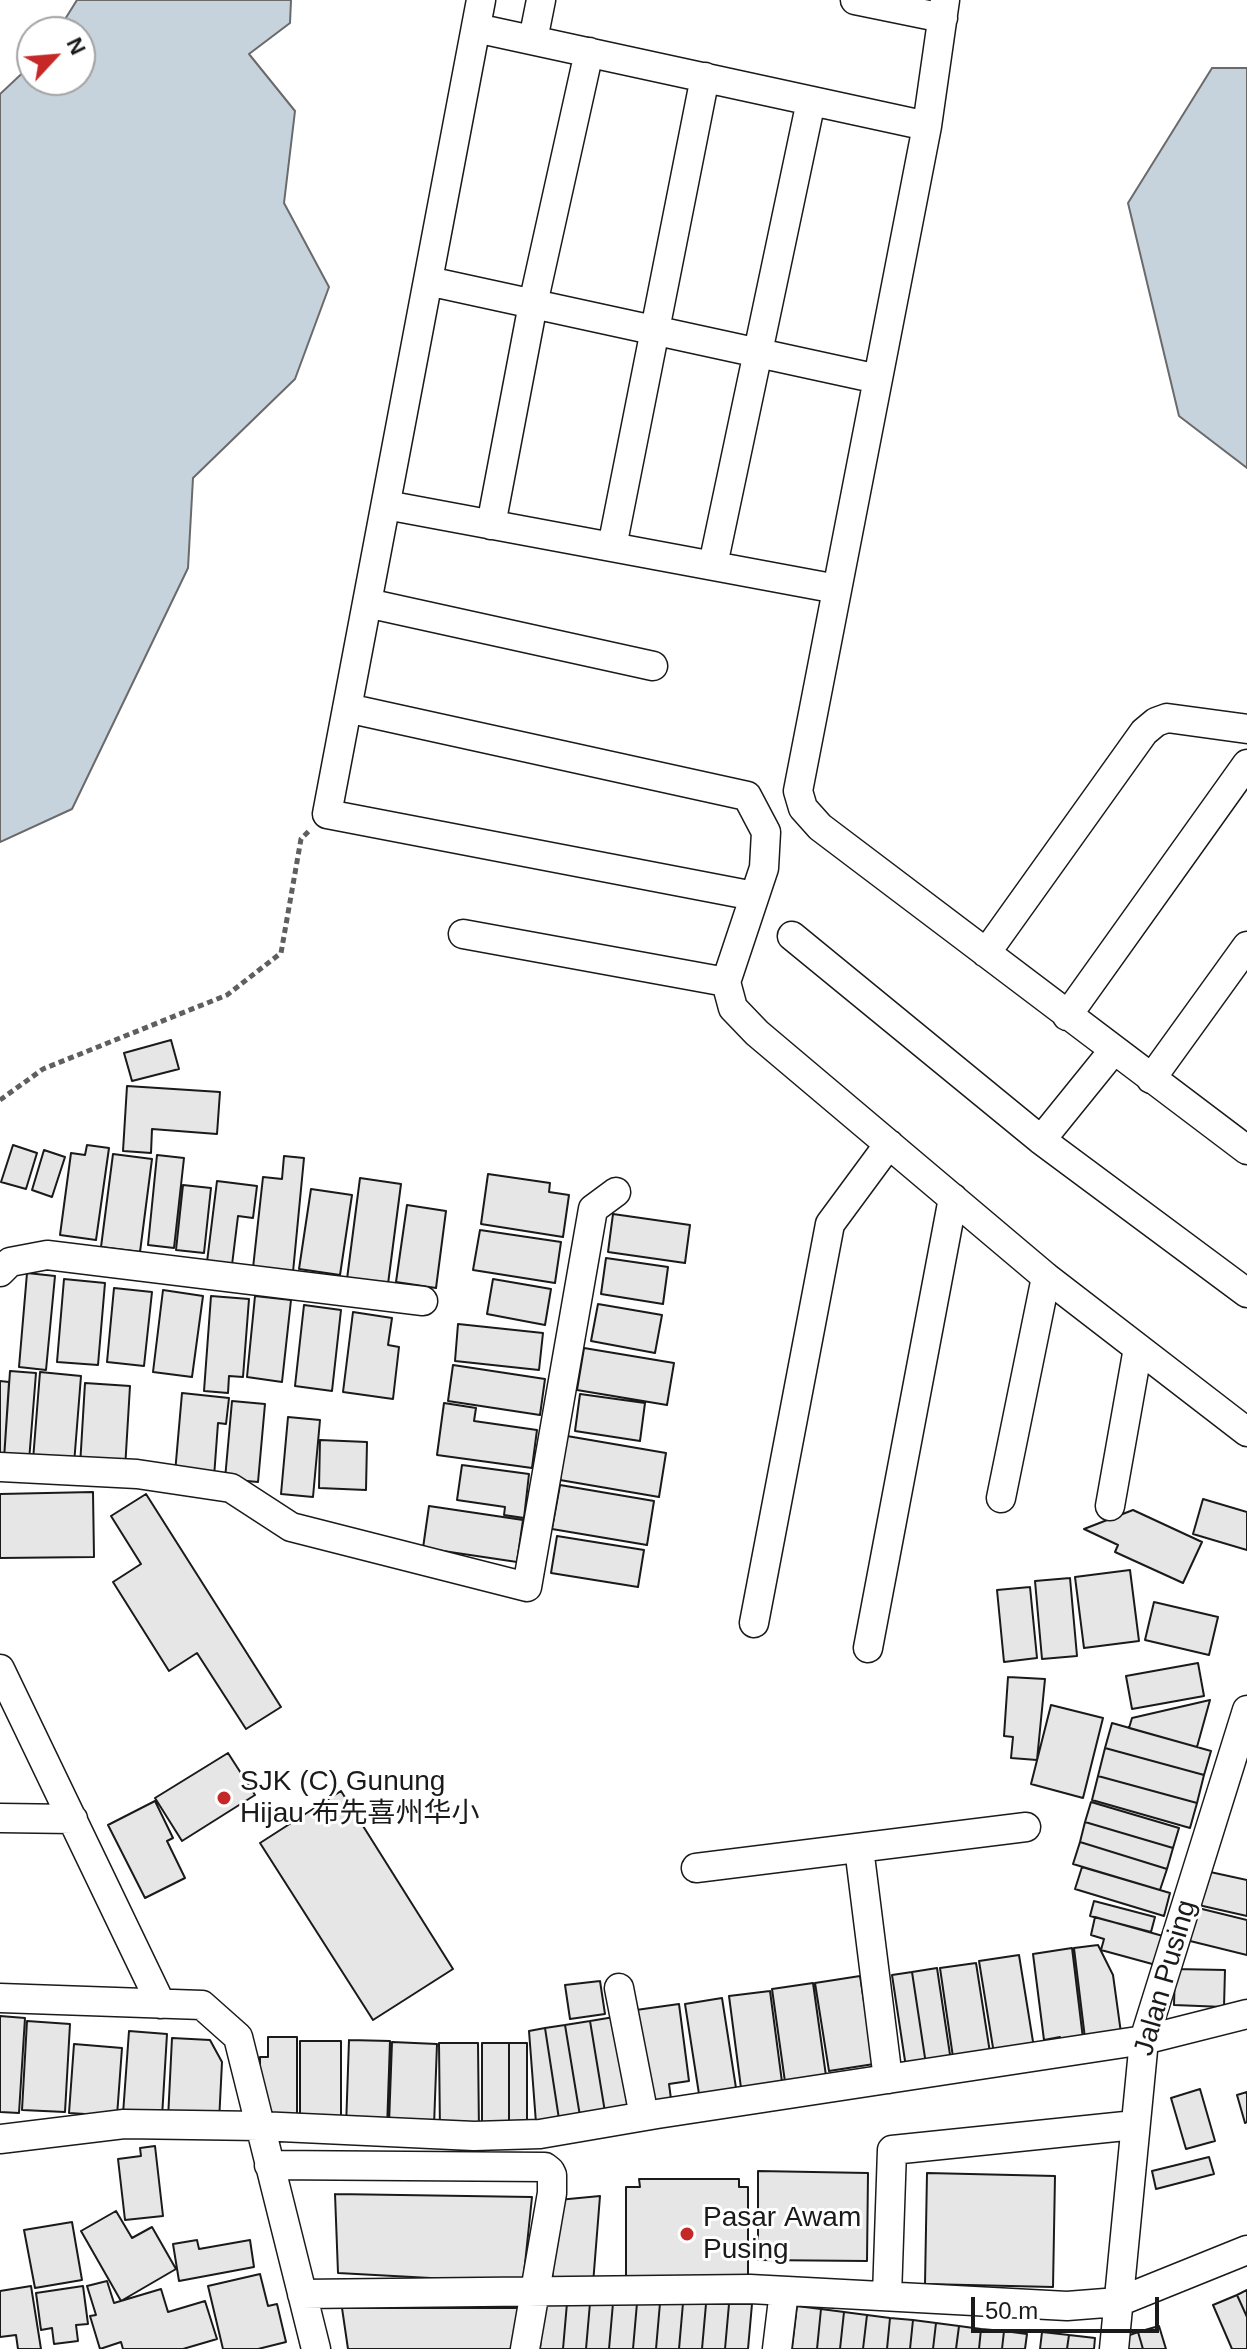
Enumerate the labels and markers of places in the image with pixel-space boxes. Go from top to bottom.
place label: SJK (C) Gunung Hijau 布先喜州华小 [240,1765,480,1831]
marker: SJK (C) Gunung Hijau 布先喜州华小 [215,1789,233,1807]
place label: Pasar Awam Pusing [703,2201,861,2267]
marker: Pasar Awam Pusing [678,2225,696,2243]

